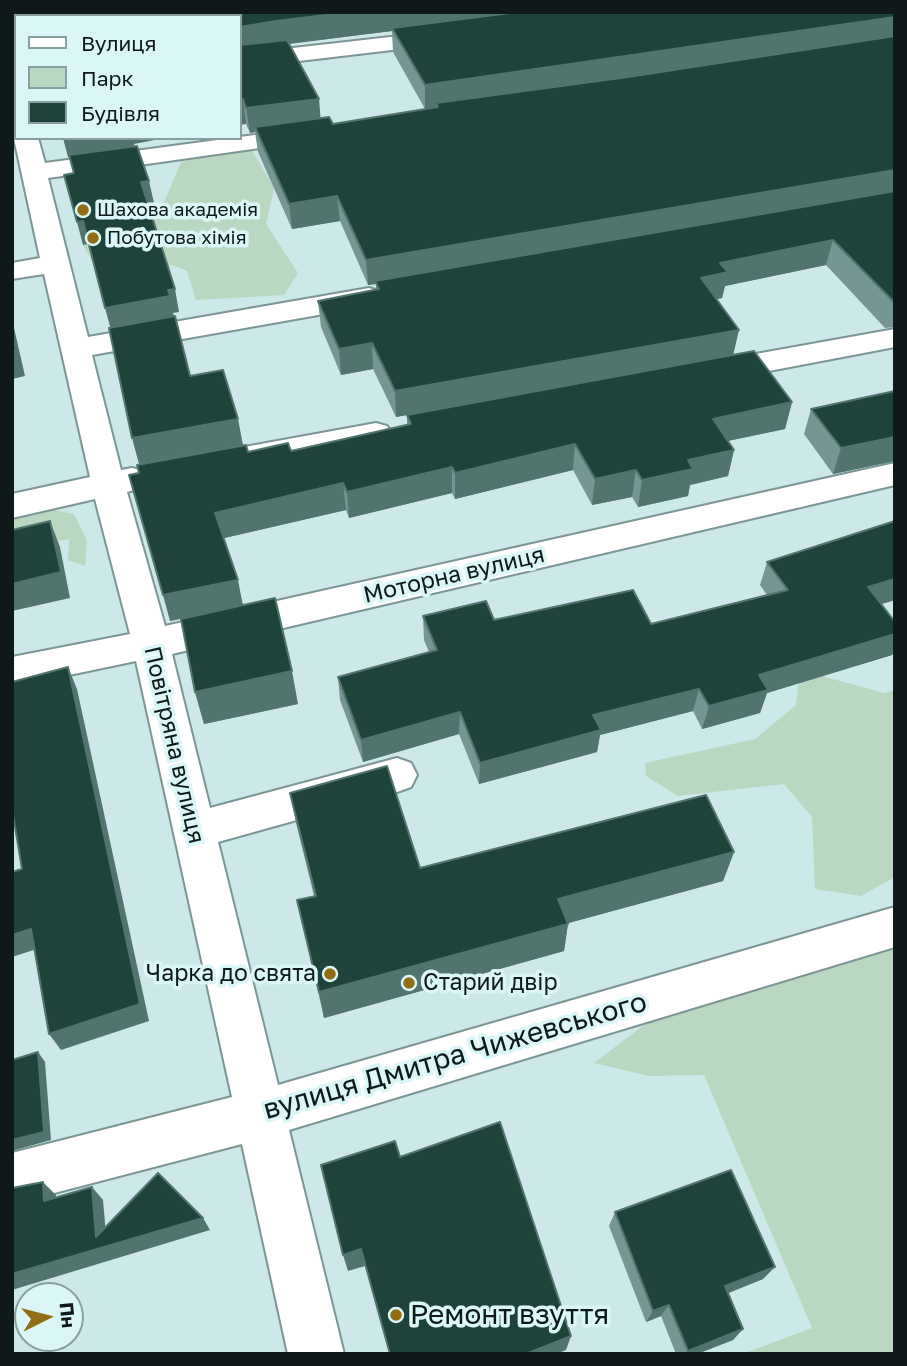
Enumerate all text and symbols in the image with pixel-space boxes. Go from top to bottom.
legend [14,14,242,140]
text: Вулиця [81,30,157,56]
text: Парк [81,65,134,91]
text: Будівля [81,100,160,126]
place label: Шахова академія [97,199,258,221]
marker: Шахова академія [75,202,91,218]
place label: Побутова хімія [107,227,246,249]
marker: Побутова хімія [85,230,101,246]
street label: Моторна вулиця [361,541,547,609]
street label: Повітряна вулиця [138,644,210,846]
place label: Чарка до свята [146,960,316,988]
marker: Чарка до свята [322,966,338,982]
place label: Старий двір [423,969,558,997]
marker: Старий двір [401,975,417,991]
street label: вулиця Дмитра Чижевського [259,985,651,1127]
north arrow [14,1282,84,1352]
place label: Ремонт взуття [410,1298,609,1332]
text: Пн [56,1301,81,1329]
marker: Ремонт взуття [388,1307,404,1323]

